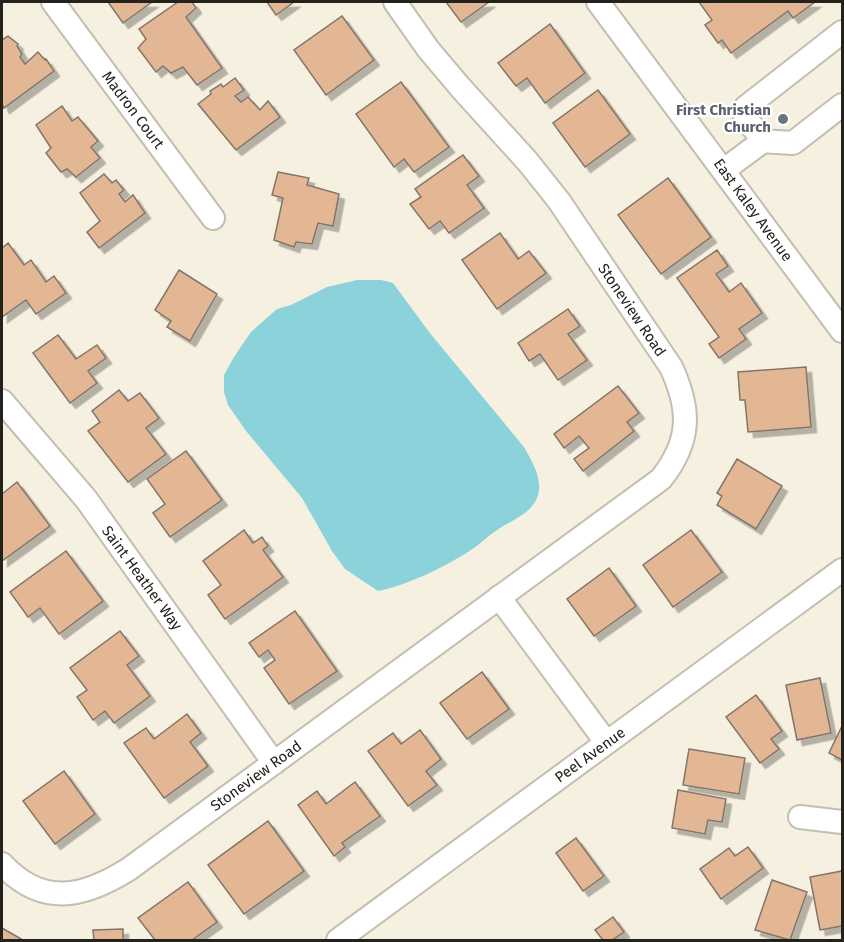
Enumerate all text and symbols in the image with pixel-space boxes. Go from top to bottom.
street label: Madron Court [98,68,168,153]
place label: First Christian Church [676,101,771,136]
marker: First Christian Church [776,112,790,126]
street label: East Kaley Avenue [710,155,796,265]
street label: Stoneview Road [594,260,670,360]
street label: Saint Heather Way [98,522,186,634]
street label: Peel Avenue [551,723,629,787]
street label: Stoneview Road [207,737,305,815]

